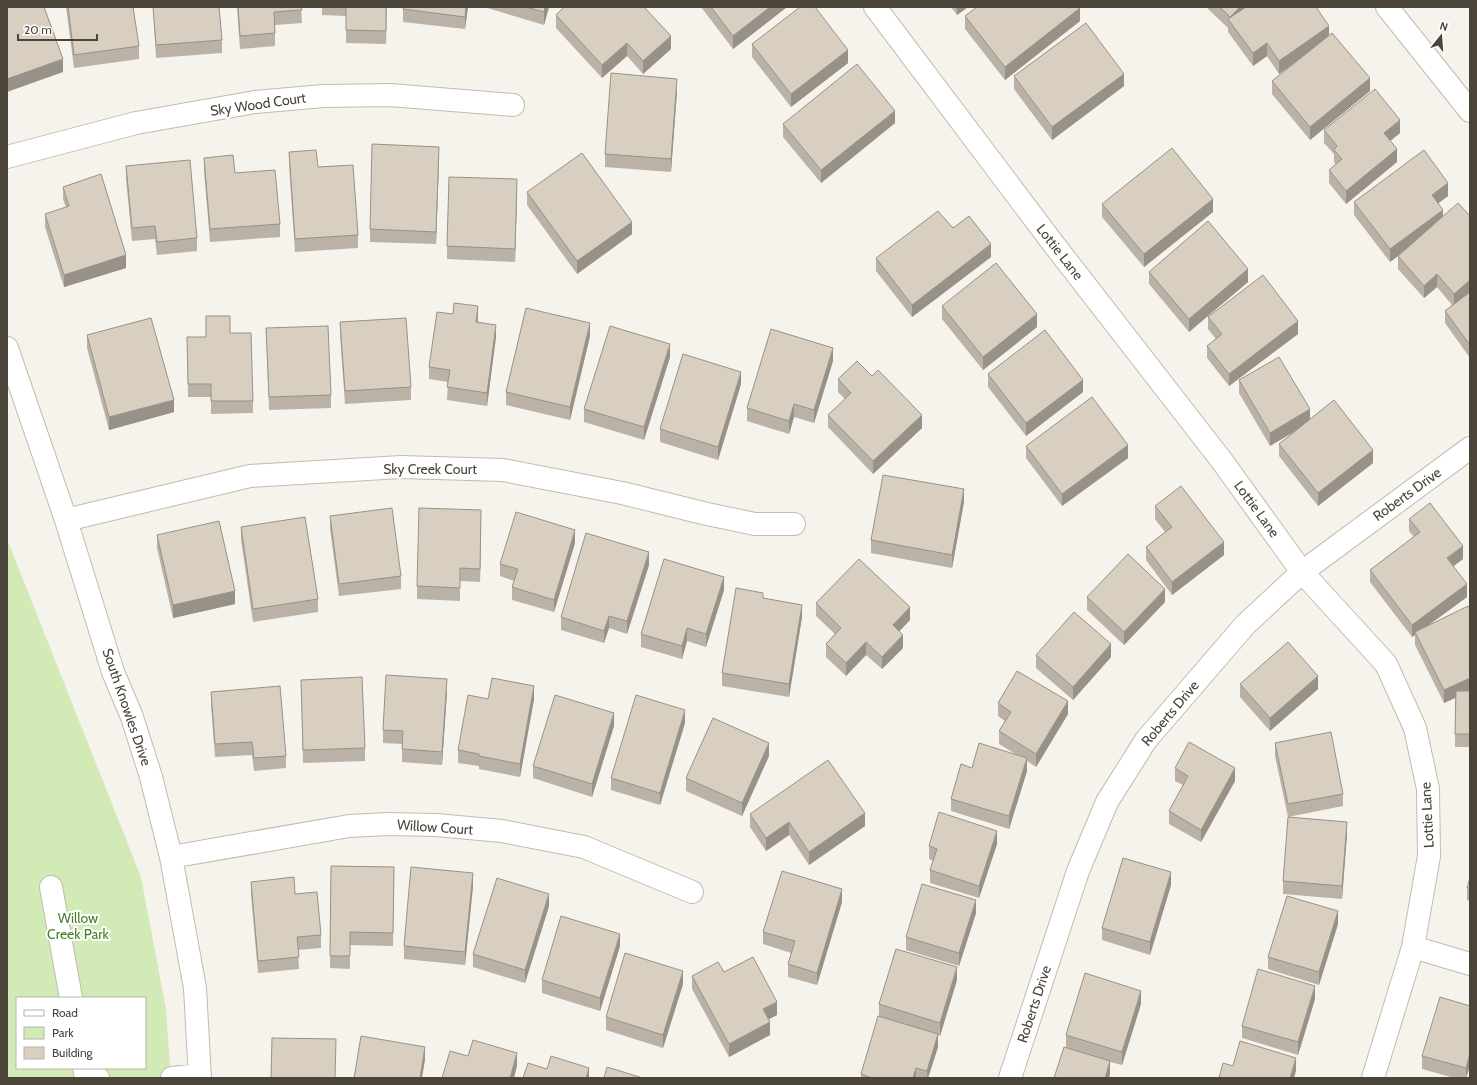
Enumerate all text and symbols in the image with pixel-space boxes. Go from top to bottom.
scale bar [18,16,97,42]
north arrow [1421,16,1461,56]
text: N [1438,19,1450,34]
text: 20 m [24,22,52,37]
street label: Sky Wood Court [209,88,307,120]
street label: Lottie Lane [1033,220,1087,284]
street label: Sky Creek Court [383,460,477,478]
street label: Roberts Drive [1369,463,1445,525]
street label: Lottie Lane [1230,477,1284,541]
street label: South Knowles Drive [98,646,156,768]
street label: Roberts Drive [1137,676,1203,750]
street label: Lottie Lane [1416,782,1438,848]
street label: Willow Court [396,815,474,839]
park label: Willow Creek Park [47,909,110,943]
street label: Roberts Drive [1013,963,1055,1045]
legend [16,997,146,1069]
text: Road [52,1005,78,1020]
text: Park [52,1025,74,1040]
text: Building [52,1045,94,1060]

